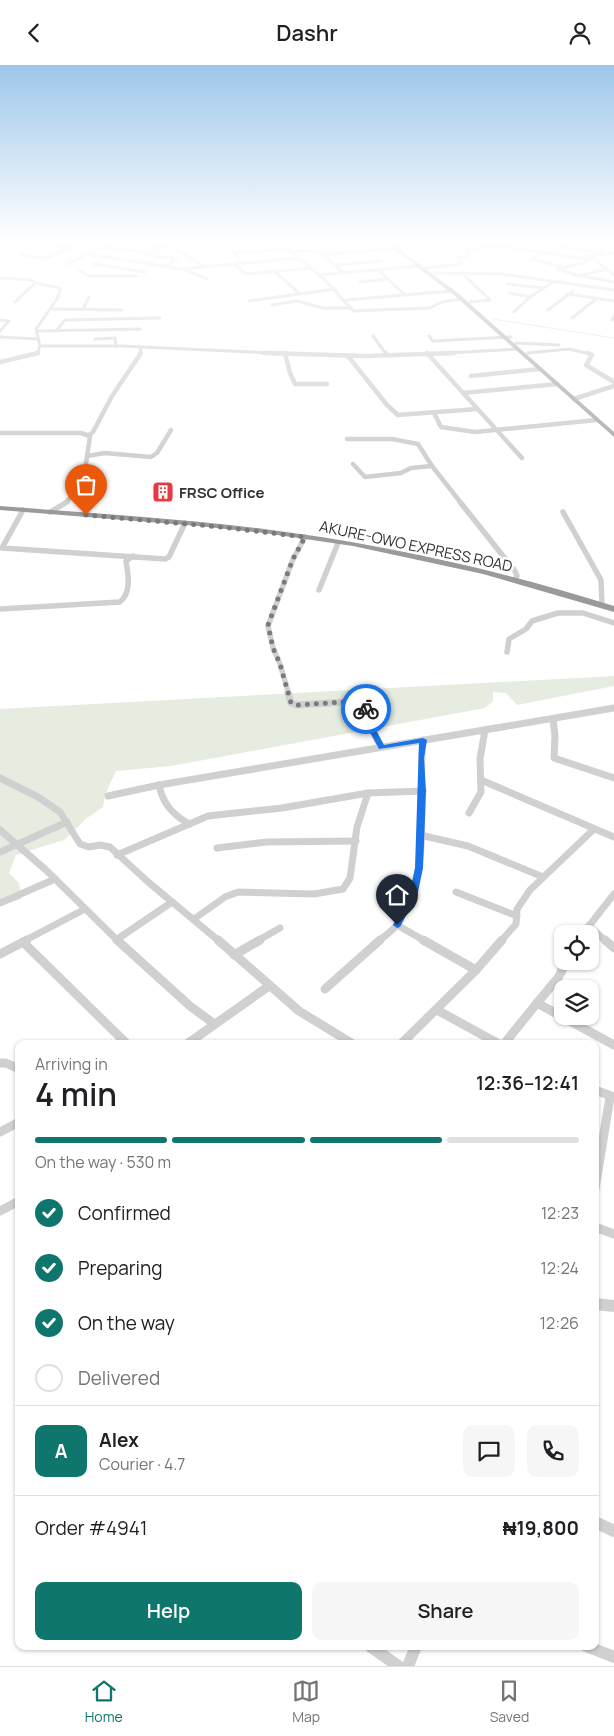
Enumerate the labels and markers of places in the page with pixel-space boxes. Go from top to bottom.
pin [65,464,107,515]
building icon: FRSC Office [151,480,175,504]
place label: FRSC Office [179,482,265,503]
pin [376,874,418,925]

